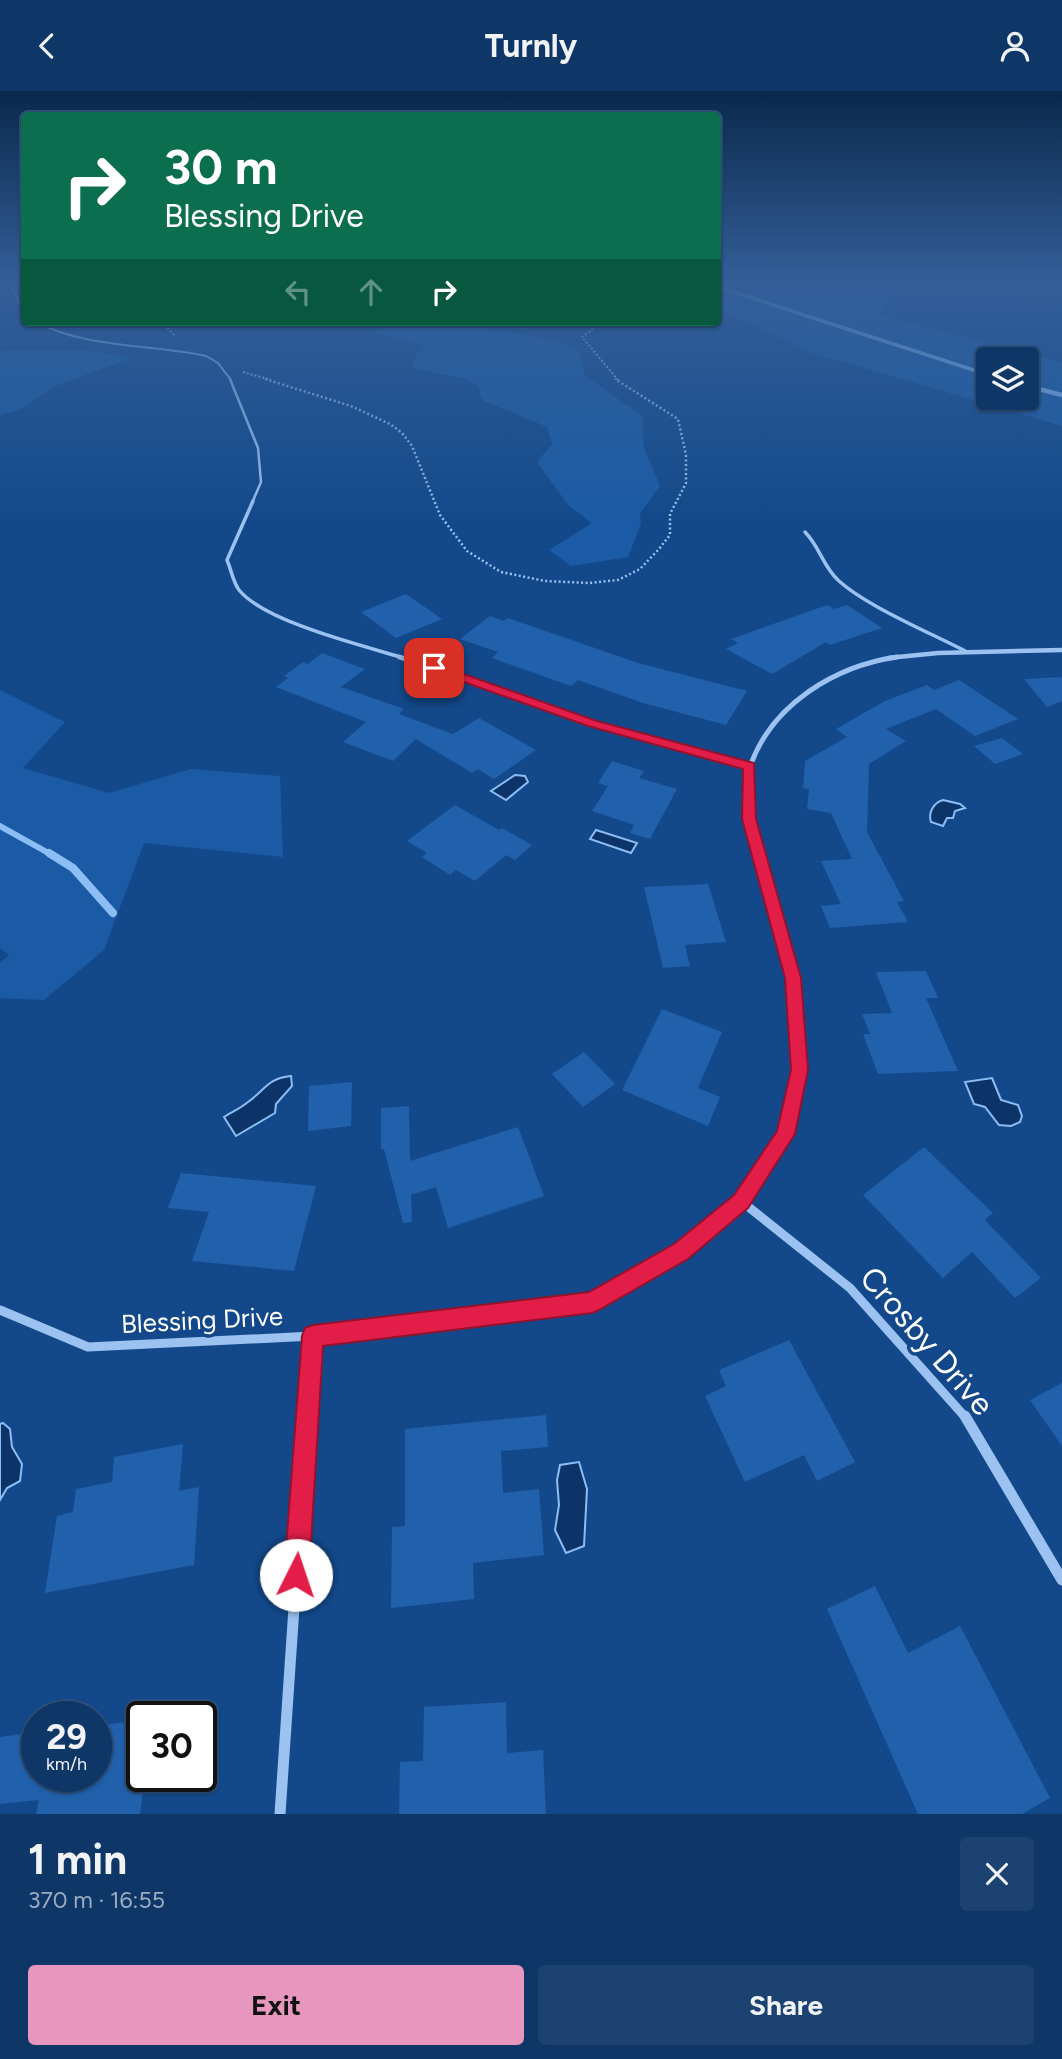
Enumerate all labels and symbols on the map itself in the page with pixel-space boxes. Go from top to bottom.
pin [404,638,464,698]
street label: Crosby Drive [852,1259,1002,1423]
street label: Blessing Drive [120,1300,284,1340]
position arrow [259,1538,333,1612]
speed limit sign: 30 [126,1701,217,1792]

